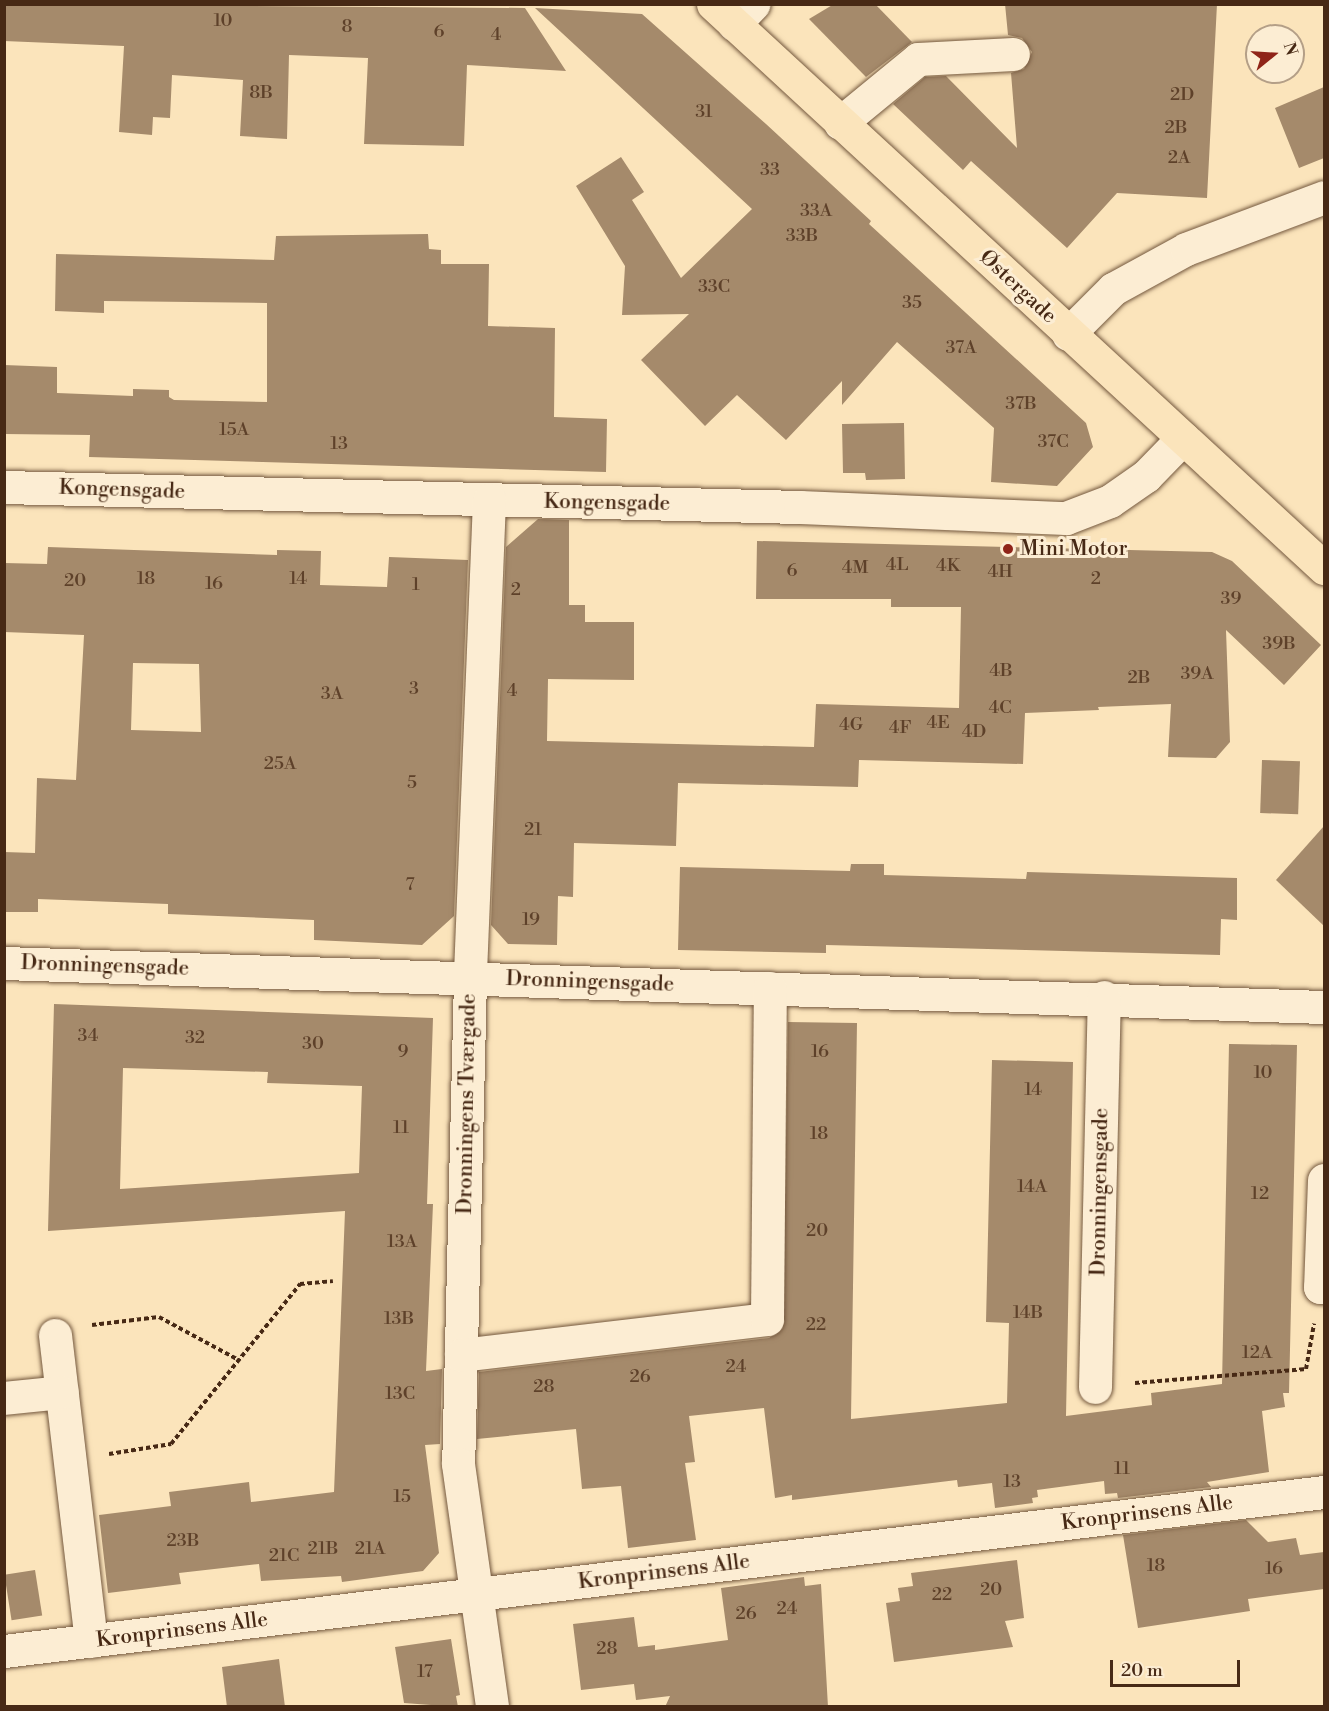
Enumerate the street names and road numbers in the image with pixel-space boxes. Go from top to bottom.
street label: Østergade [974,245,1062,329]
street label: Kongensgade [58,475,186,505]
street label: Kongensgade [544,489,670,517]
street label: Dronningensgade [20,950,190,982]
street label: Dronningensgade [505,966,675,998]
street label: Dronningens Tværgade [452,993,482,1215]
street label: Dronningensgade [1086,1108,1114,1276]
street label: Kronprinsens Alle [1060,1490,1234,1536]
street label: Kronprinsens Alle [577,1549,751,1595]
street label: Kronprinsens Alle [95,1607,269,1653]

